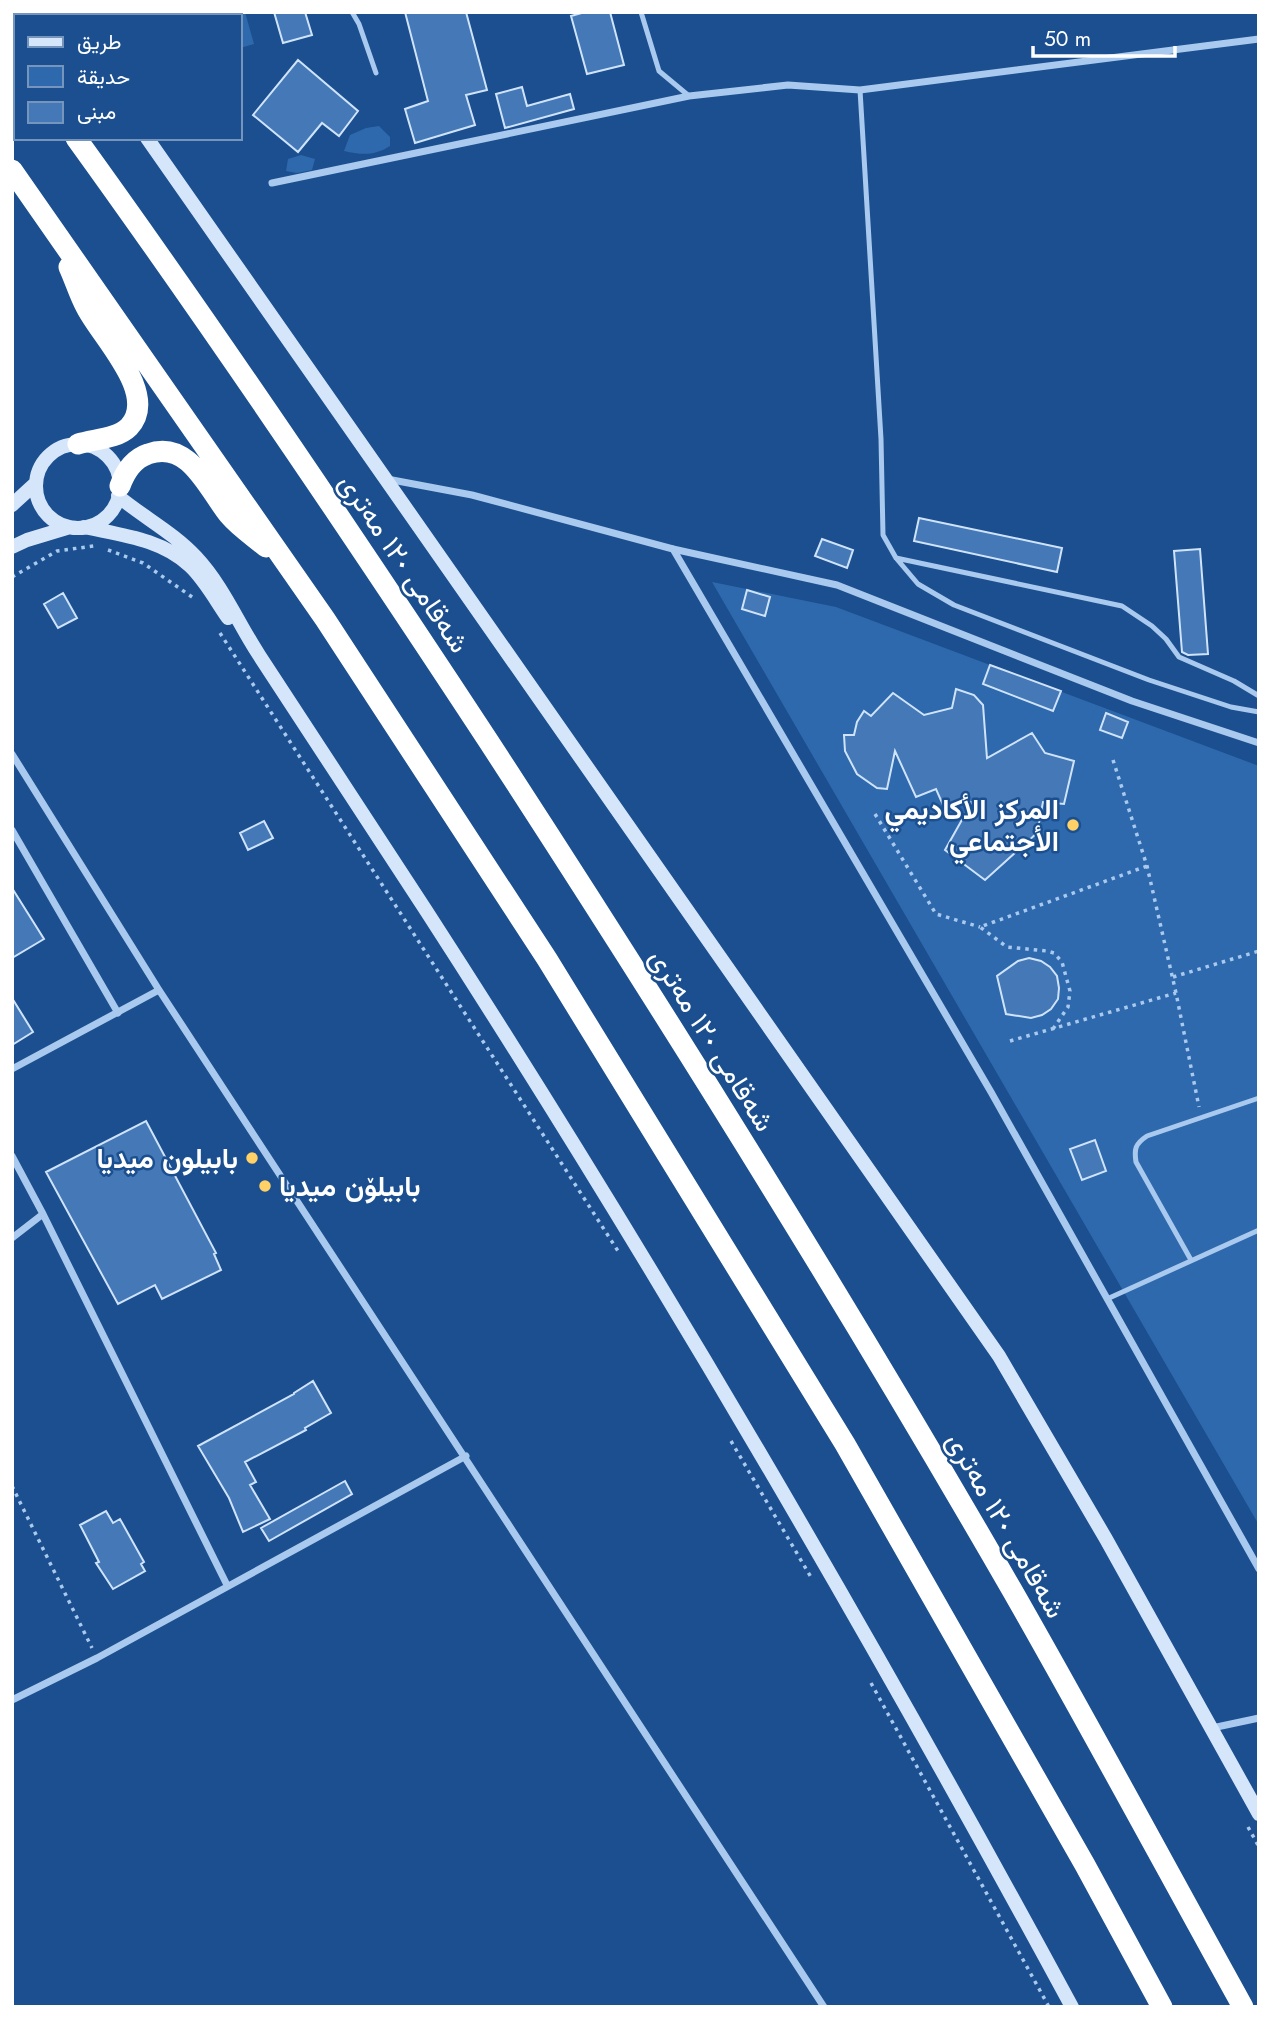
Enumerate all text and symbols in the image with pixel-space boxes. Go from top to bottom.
legend [14,14,242,140]
scale bar [1033,14,1175,58]
text: 50 m [1044,24,1091,54]
text: طريق [77,27,122,57]
text: حديقة [77,62,130,92]
text: مبنى [77,97,116,127]
street label: شەقامی ١٢٠ مەتری [329,465,479,661]
place label: المركز الأكاديمي الأجتماعي [885,789,1059,865]
marker: المركز الأكاديمي الأجتماعي [1065,817,1081,833]
street label: شەقامی ١٢٠ مەتری [639,940,785,1140]
place label: بابيلون ميديا [96,1138,238,1179]
marker: بابيلون ميديا [244,1150,260,1166]
place label: بابیلۆن میدیا [279,1166,421,1207]
marker: بابیلۆن میدیا [257,1178,273,1194]
street label: شەقامی ١٢٠ مەتری [936,1424,1076,1626]

